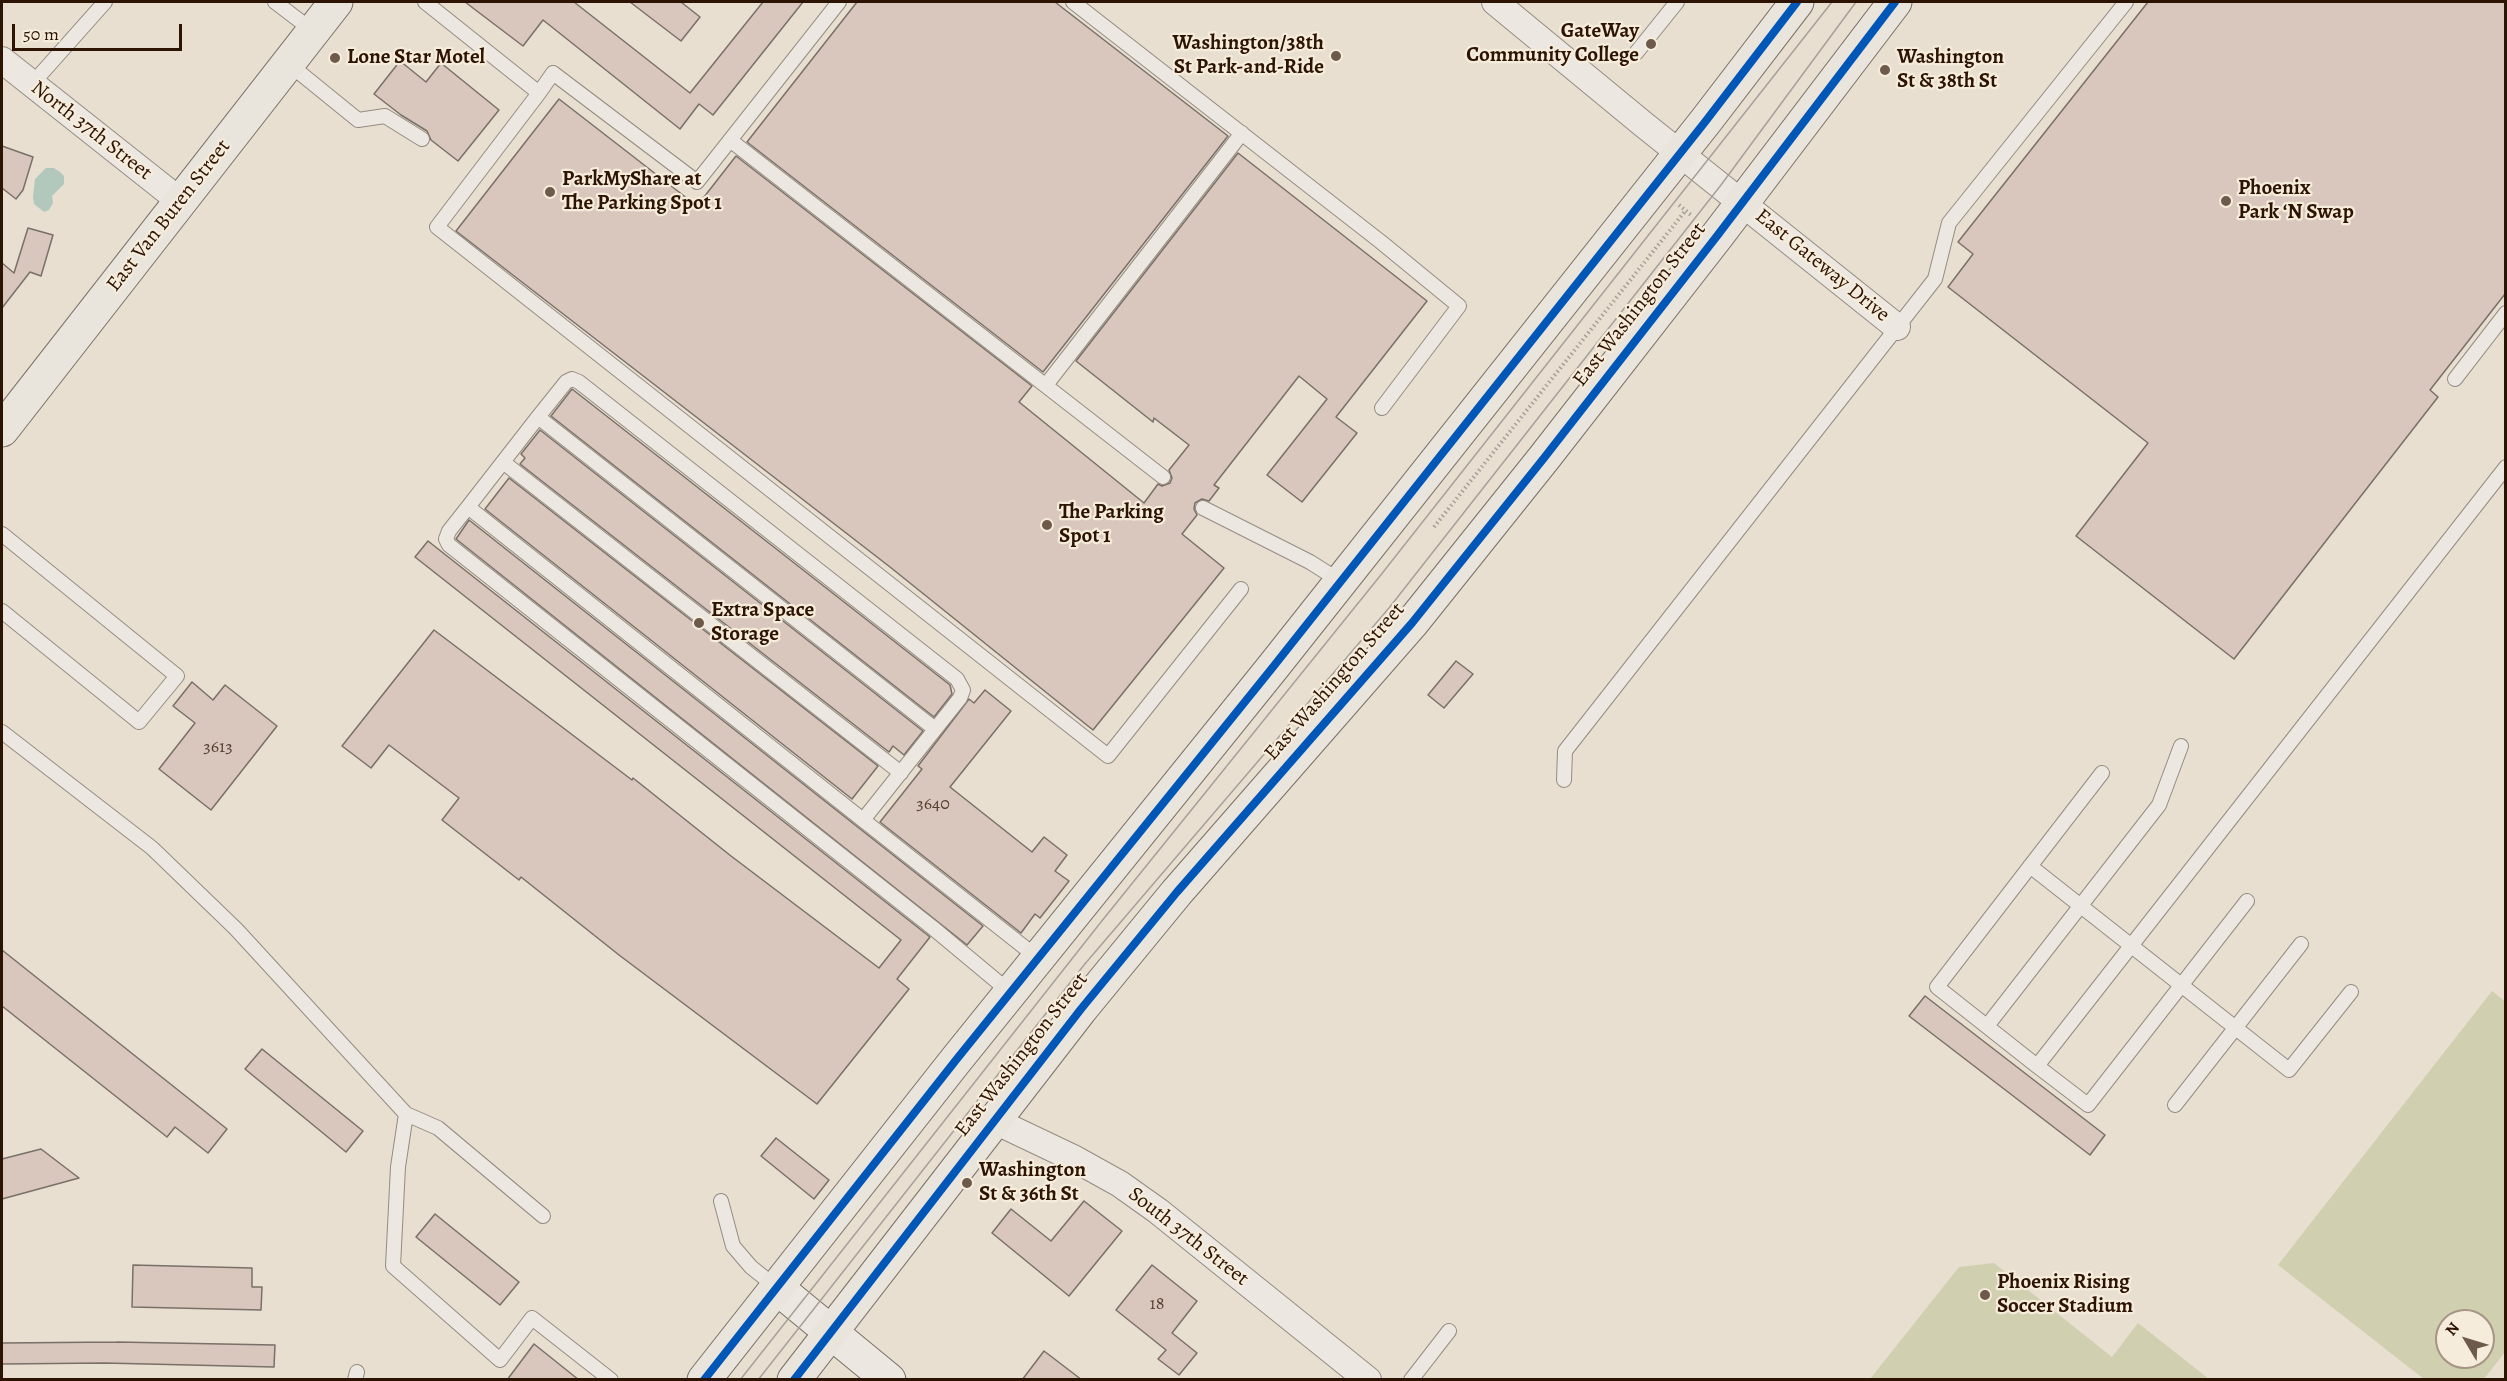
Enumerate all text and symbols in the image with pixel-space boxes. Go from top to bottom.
scale bar [15,12,184,50]
place label: GateWay Community College [1466,19,1639,69]
text: 50 m [23,22,59,46]
place label: Washington/38th St Park-and-Ride [1173,31,1324,81]
marker: GateWay Community College [1644,37,1658,51]
place label: Lone Star Motel [347,45,485,71]
place label: Washington St & 38th St [1897,45,2004,95]
marker: Washington/38th St Park-and-Ride [1329,49,1343,63]
marker: Lone Star Motel [328,51,342,65]
marker: Washington St & 38th St [1878,63,1892,77]
street label: North 37th Street [25,76,157,186]
street label: East Van Buren Street [102,135,236,297]
place label: ParkMyShare at The Parking Spot 1 [562,167,722,217]
place label: Phoenix Park ‘N Swap [2238,176,2354,226]
marker: ParkMyShare at The Parking Spot 1 [543,185,557,199]
marker: Phoenix Park ‘N Swap [2219,194,2233,208]
street label: East Gateway Drive [1750,204,1894,328]
street label: East Washington Street [1568,218,1712,392]
place label: The Parking Spot 1 [1059,500,1164,550]
marker: The Parking Spot 1 [1040,518,1054,532]
place label: Extra Space Storage [711,598,814,648]
street label: East Washington Street [1259,598,1411,766]
marker: Extra Space Storage [692,616,706,630]
house number: 3613 [203,737,233,759]
house number: 3640 [916,794,950,816]
street label: East Washington Street [950,968,1094,1142]
place label: Washington St & 36th St [979,1158,1086,1208]
marker: Washington St & 36th St [960,1176,974,1190]
street label: South 37th Street [1123,1182,1253,1292]
place label: Phoenix Rising Soccer Stadium [1997,1270,2133,1320]
marker: Phoenix Rising Soccer Stadium [1978,1288,1992,1302]
house number: 18 [1150,1294,1164,1316]
north arrow [2435,1309,2495,1369]
text: N [2440,1318,2465,1341]

